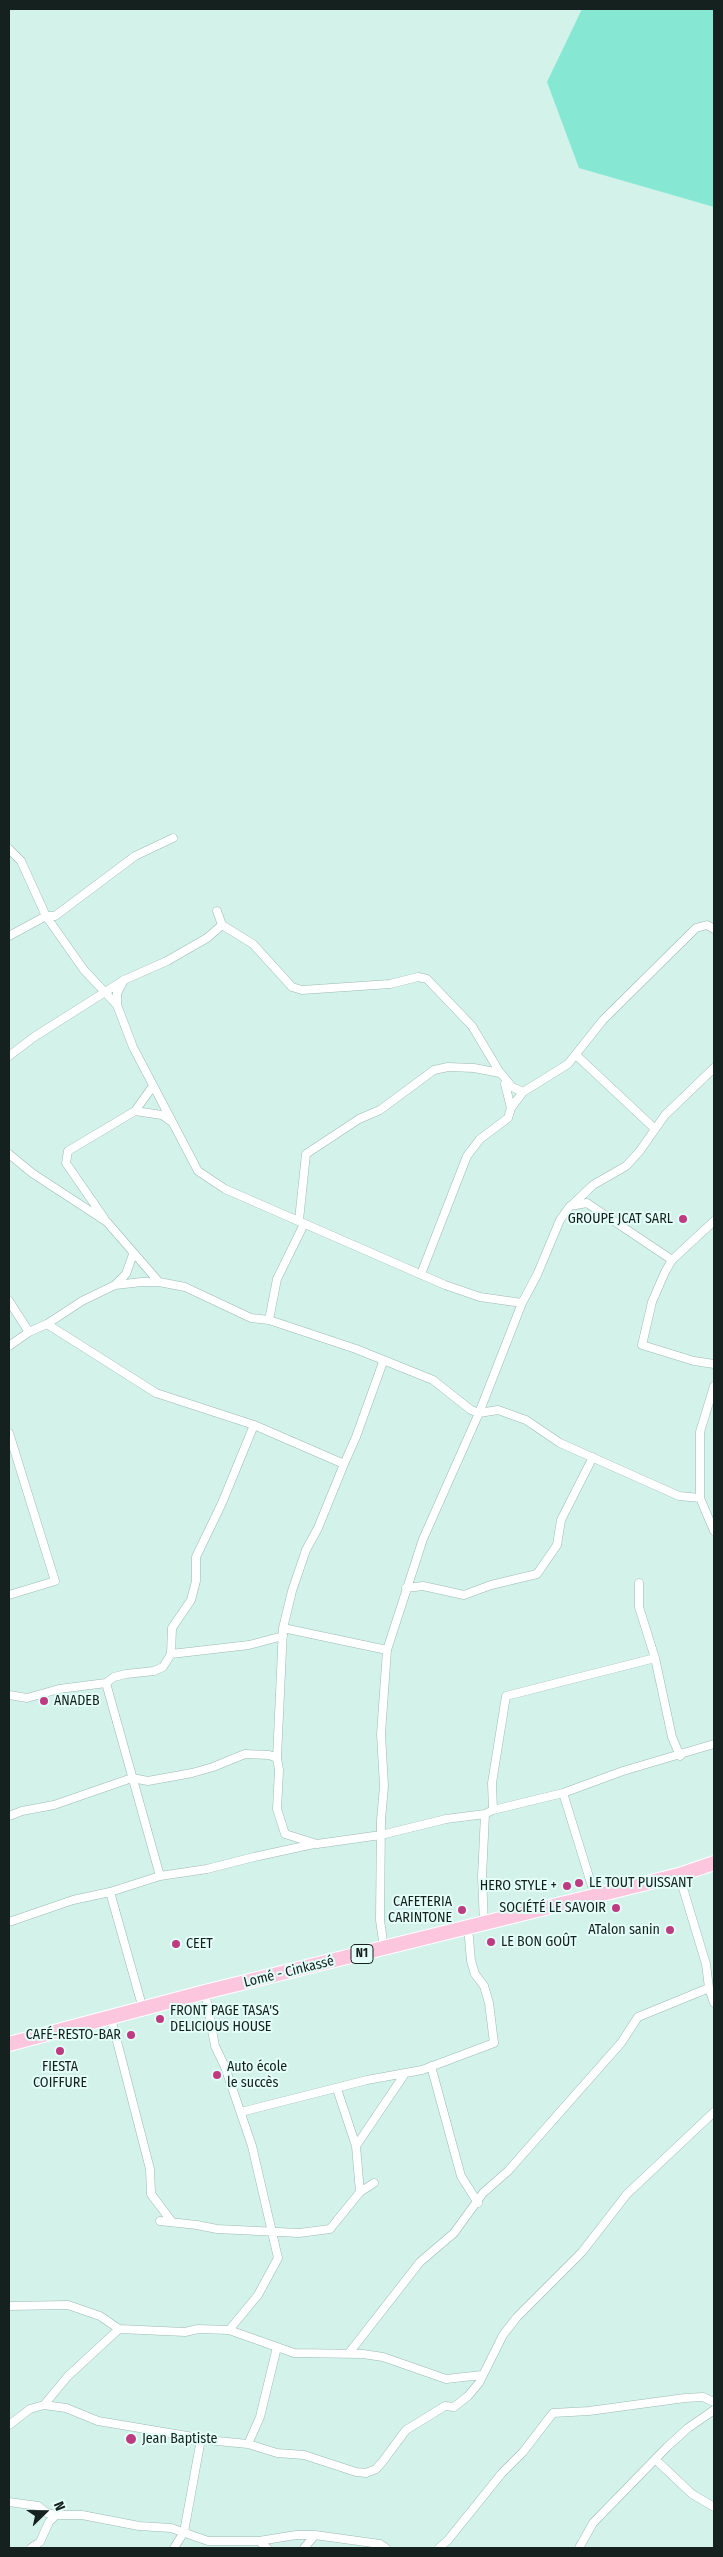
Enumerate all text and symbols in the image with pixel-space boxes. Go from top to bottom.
place label: GROUPE JCAT SARL [568,1211,673,1227]
marker: GROUPE JCAT SARL [677,1213,689,1225]
place label: ANADEB [54,1693,100,1709]
marker: ANADEB [38,1695,50,1707]
place label: LE TOUT PUISSANT [589,1875,693,1891]
marker: LE TOUT PUISSANT [573,1877,585,1889]
place label: HERO STYLE + [480,1878,557,1894]
marker: HERO STYLE + [561,1880,573,1892]
place label: CAFETERIA CARINTONE [388,1894,452,1926]
place label: SOCIÉTÉ LE SAVOIR [499,1900,606,1916]
marker: SOCIÉTÉ LE SAVOIR [610,1902,622,1914]
marker: CAFETERIA CARINTONE [456,1904,468,1916]
place label: ATalon sanin [588,1922,660,1938]
marker: ATalon sanin [664,1924,676,1936]
place label: LE BON GOÛT [501,1934,577,1950]
place label: CEET [186,1936,213,1952]
marker: LE BON GOÛT [485,1936,497,1948]
marker: CEET [170,1938,182,1950]
road number: N1 [351,1945,373,1964]
street label: Lomé - Cinkassé [242,1953,336,1991]
place label: FRONT PAGE TASA'S DELICIOUS HOUSE [170,2003,279,2035]
marker: FRONT PAGE TASA'S DELICIOUS HOUSE [154,2013,166,2025]
place label: CAFÉ-RESTO-BAR [26,2027,121,2043]
marker: CAFÉ-RESTO-BAR [125,2029,137,2041]
marker: FIESTA COIFFURE [54,2045,66,2057]
place label: FIESTA COIFFURE [33,2059,87,2092]
place label: Auto école le succès [227,2059,287,2092]
marker: Auto école le succès [211,2069,223,2081]
place label: Jean Baptiste [142,2431,217,2447]
marker: Jean Baptiste [124,2432,138,2446]
north arrow [20,2487,70,2537]
text: N [50,2499,69,2513]

